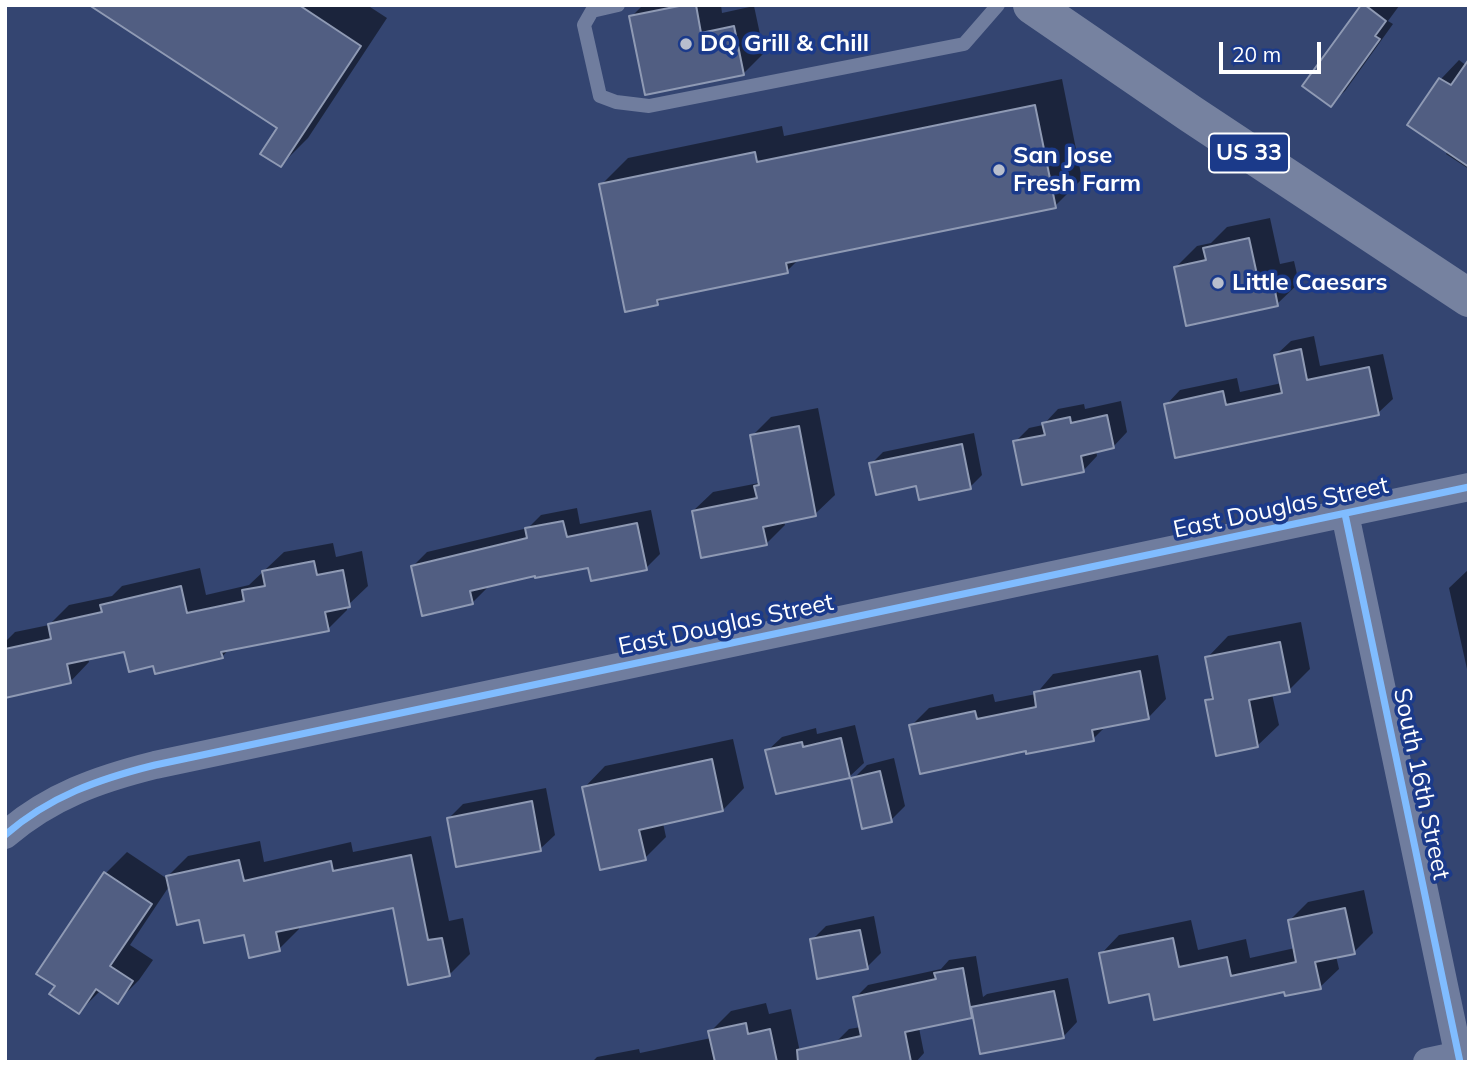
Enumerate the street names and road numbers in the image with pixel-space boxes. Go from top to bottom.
road number: US 33 [1209,134,1289,172]
street label: East Douglas Street [1171,471,1391,545]
street label: East Douglas Street [616,588,836,662]
street label: South 16th Street [1387,686,1455,882]

